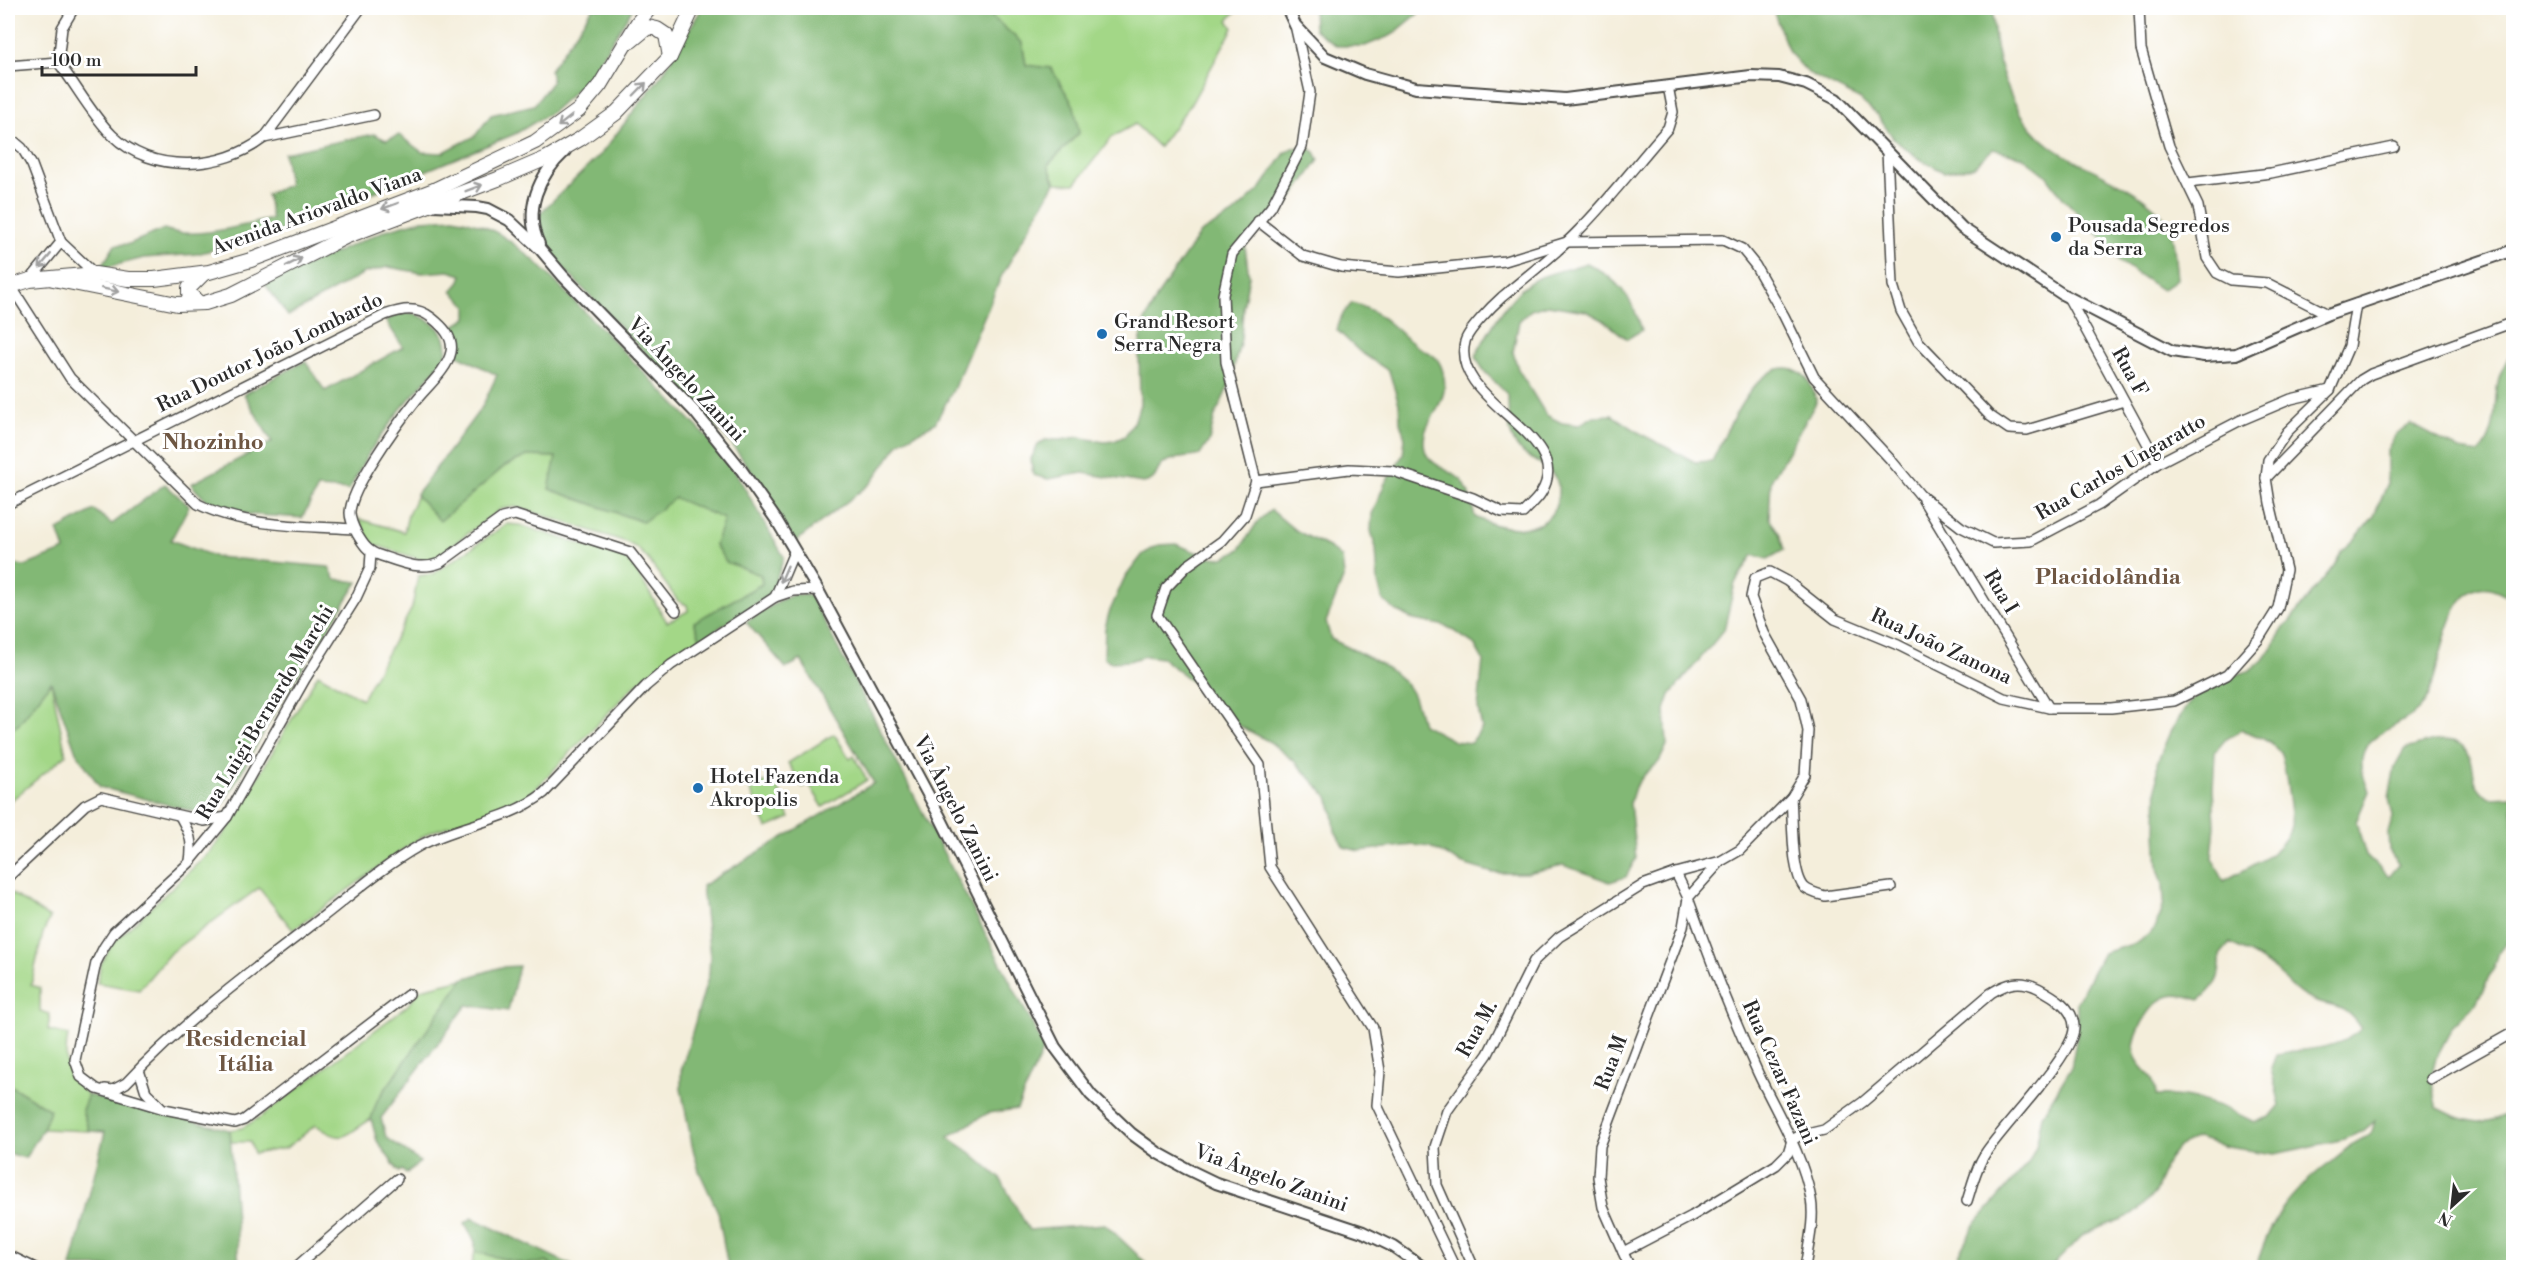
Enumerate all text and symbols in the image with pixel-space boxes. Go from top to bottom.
scale bar [42,39,196,77]
text: 100 m [51,49,102,72]
one-way arrow [633,82,647,97]
one-way arrow [557,114,573,127]
street label: Avenida Ariovaldo Viana [208,162,426,262]
one-way arrow [464,181,483,192]
one-way arrow [382,201,400,212]
place label: Pousada Segredos da Serra [2068,214,2230,262]
marker: Pousada Segredos da Serra [2049,230,2063,244]
one-way arrow [39,253,52,269]
one-way arrow [285,256,303,267]
one-way arrow [100,285,119,296]
street label: Rua Doutor João Lombardo [153,287,387,419]
place label: Grand Resort Serra Negra [1114,310,1235,358]
street label: Via Ângelo Zanini [621,311,751,448]
marker: Grand Resort Serra Negra [1095,327,1109,341]
street label: Rua F [2105,343,2153,401]
street label: Rua Carlos Ungaratto [2032,409,2210,527]
district label: Nhozinho [162,429,264,456]
district label: Placidolândia [2035,564,2182,591]
one-way arrow [778,565,789,583]
street label: Rua I [1977,565,2023,619]
street label: Rua Luigi Bernardo Marchi [192,600,340,825]
street label: Rua João Zanona [1866,603,2016,691]
street label: Via Ângelo Zanini [907,730,1004,887]
place label: Hotel Fazenda Akropolis [709,765,840,813]
marker: Hotel Fazenda Akropolis [691,781,705,795]
street label: Rua M. [1452,996,1504,1062]
street label: Rua Cezar Fazani [1736,997,1822,1150]
district label: Residencial Itália [185,1026,307,1078]
street label: Rua M [1590,1032,1634,1094]
street label: Via Ângelo Zanini [1190,1138,1352,1218]
north arrow [2422,1176,2482,1236]
text: N [2435,1207,2456,1230]

